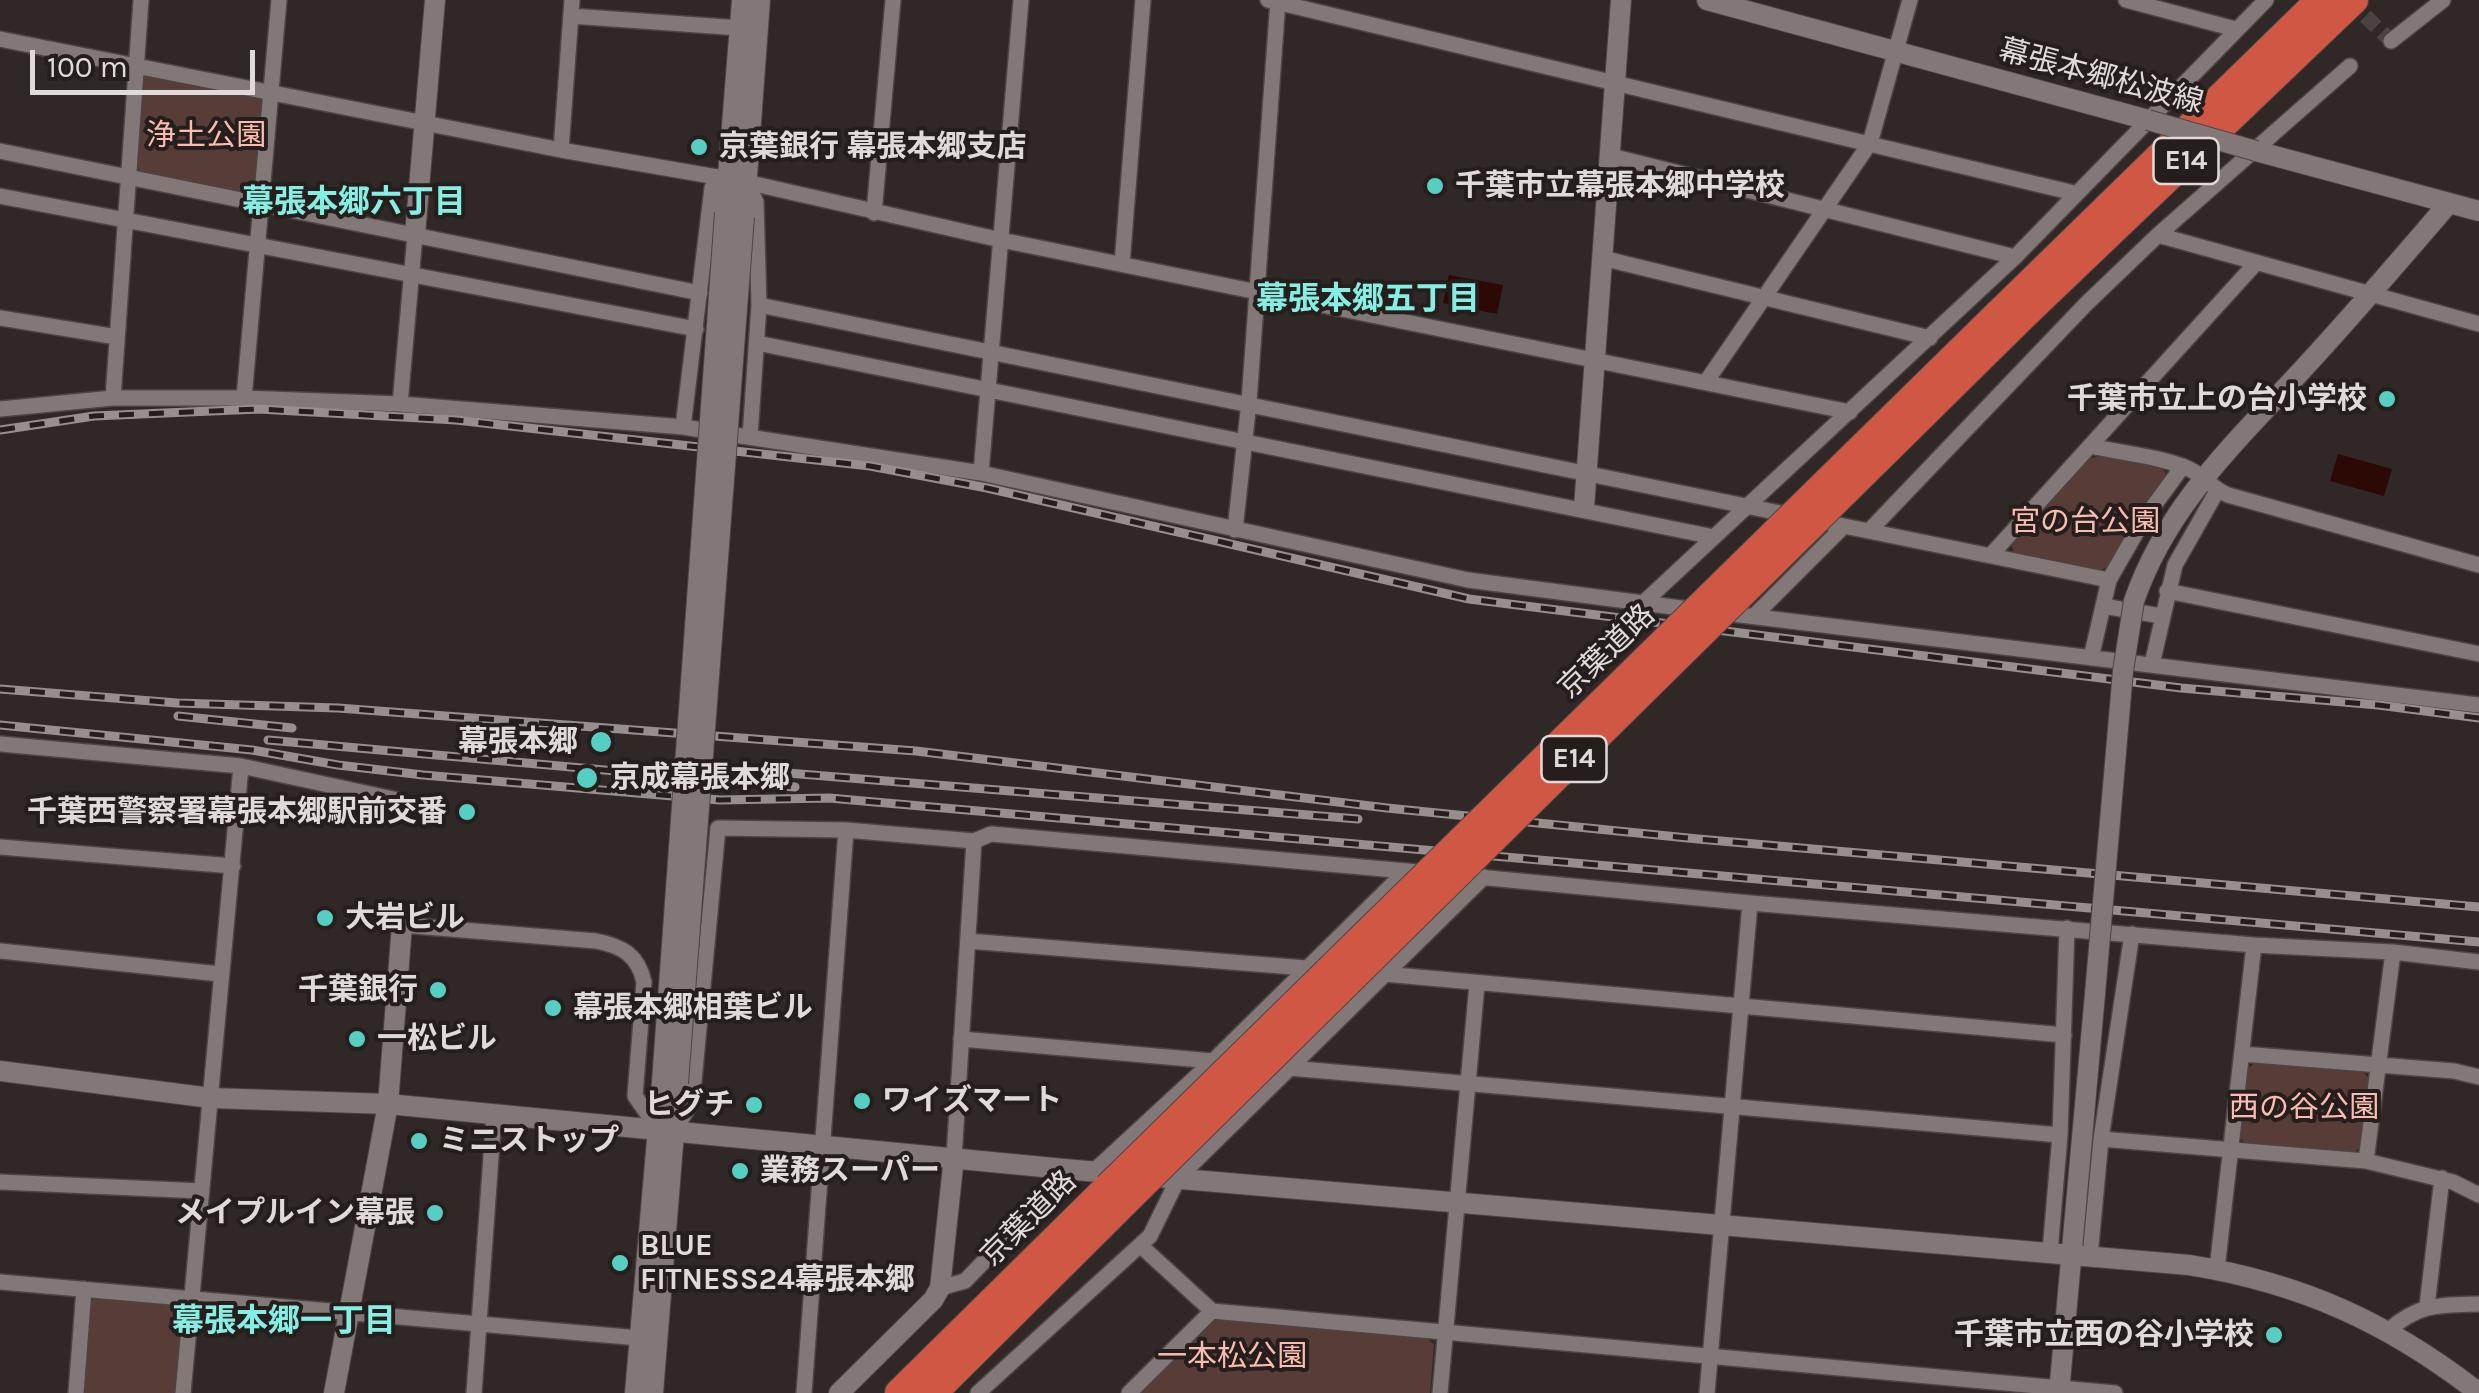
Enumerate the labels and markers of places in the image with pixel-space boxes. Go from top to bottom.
place label: 京葉銀行 幕張本郷支店 [719,129,1027,165]
marker: 京葉銀行 幕張本郷支店 [688,136,710,158]
place label: 千葉市立幕張本郷中学校 [1455,168,1785,204]
marker: 千葉市立幕張本郷中学校 [1424,175,1446,197]
place label: 千葉市立上の台小学校 [2067,381,2367,417]
marker: 千葉市立上の台小学校 [2376,388,2398,410]
place label: 幕張本郷 [458,724,578,760]
marker: 幕張本郷 [588,729,614,755]
place label: 京成幕張本郷 [610,760,790,796]
marker: 京成幕張本郷 [574,765,600,791]
place label: 千葉西警察署幕張本郷駅前交番 [27,794,447,830]
marker: 千葉西警察署幕張本郷駅前交番 [456,801,478,823]
place label: 大岩ビル [345,900,465,936]
marker: 大岩ビル [314,907,336,929]
place label: 千葉銀行 [298,972,418,1008]
marker: 千葉銀行 [427,979,449,1001]
place label: 幕張本郷相葉ビル [573,990,813,1026]
marker: 幕張本郷相葉ビル [542,997,564,1019]
place label: 一松ビル [377,1021,497,1057]
marker: 一松ビル [346,1028,368,1050]
place label: ワイズマート [882,1083,1062,1119]
place label: ヒグチ [644,1087,734,1123]
marker: ワイズマート [851,1090,873,1112]
marker: ヒグチ [743,1094,765,1116]
place label: ミニストップ [439,1123,619,1159]
marker: ミニストップ [408,1130,430,1152]
place label: 業務スーパー [760,1153,940,1189]
marker: 業務スーパー [729,1160,751,1182]
place label: メイプルイン幕張 [175,1195,415,1231]
marker: メイプルイン幕張 [424,1202,446,1224]
place label: BLUE FITNESS24幕張本郷 [640,1228,915,1298]
marker: BLUE FITNESS24幕張本郷 [609,1252,631,1274]
place label: 千葉市立西の谷小学校 [1954,1317,2254,1353]
marker: 千葉市立西の谷小学校 [2263,1324,2285,1346]

